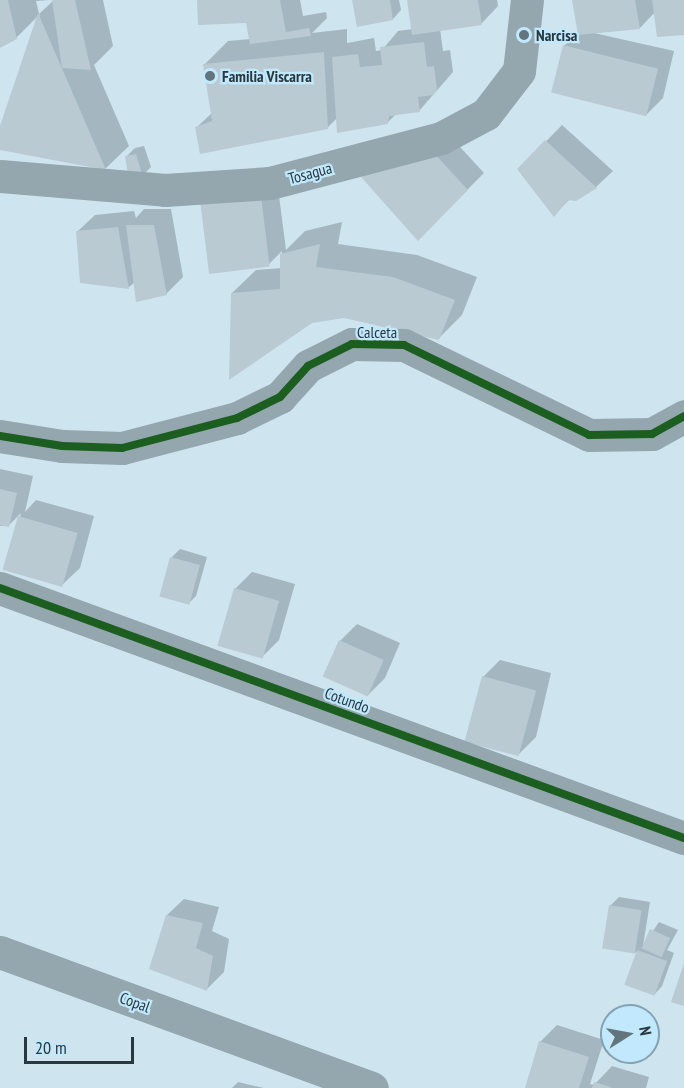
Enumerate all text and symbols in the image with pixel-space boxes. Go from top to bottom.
place label: Narcisa [536,25,577,45]
marker: Narcisa [517,28,531,42]
place label: Familia Viscarra [222,66,312,86]
marker: Familia Viscarra [203,69,217,83]
street label: Tosagua [286,158,334,188]
street label: Calceta [357,322,397,342]
street label: Cotundo [322,683,372,717]
street label: Copal [117,988,153,1016]
north arrow [600,1004,660,1064]
scale bar [27,1025,136,1063]
text: N [635,1025,656,1037]
text: 20 m [35,1036,67,1059]

